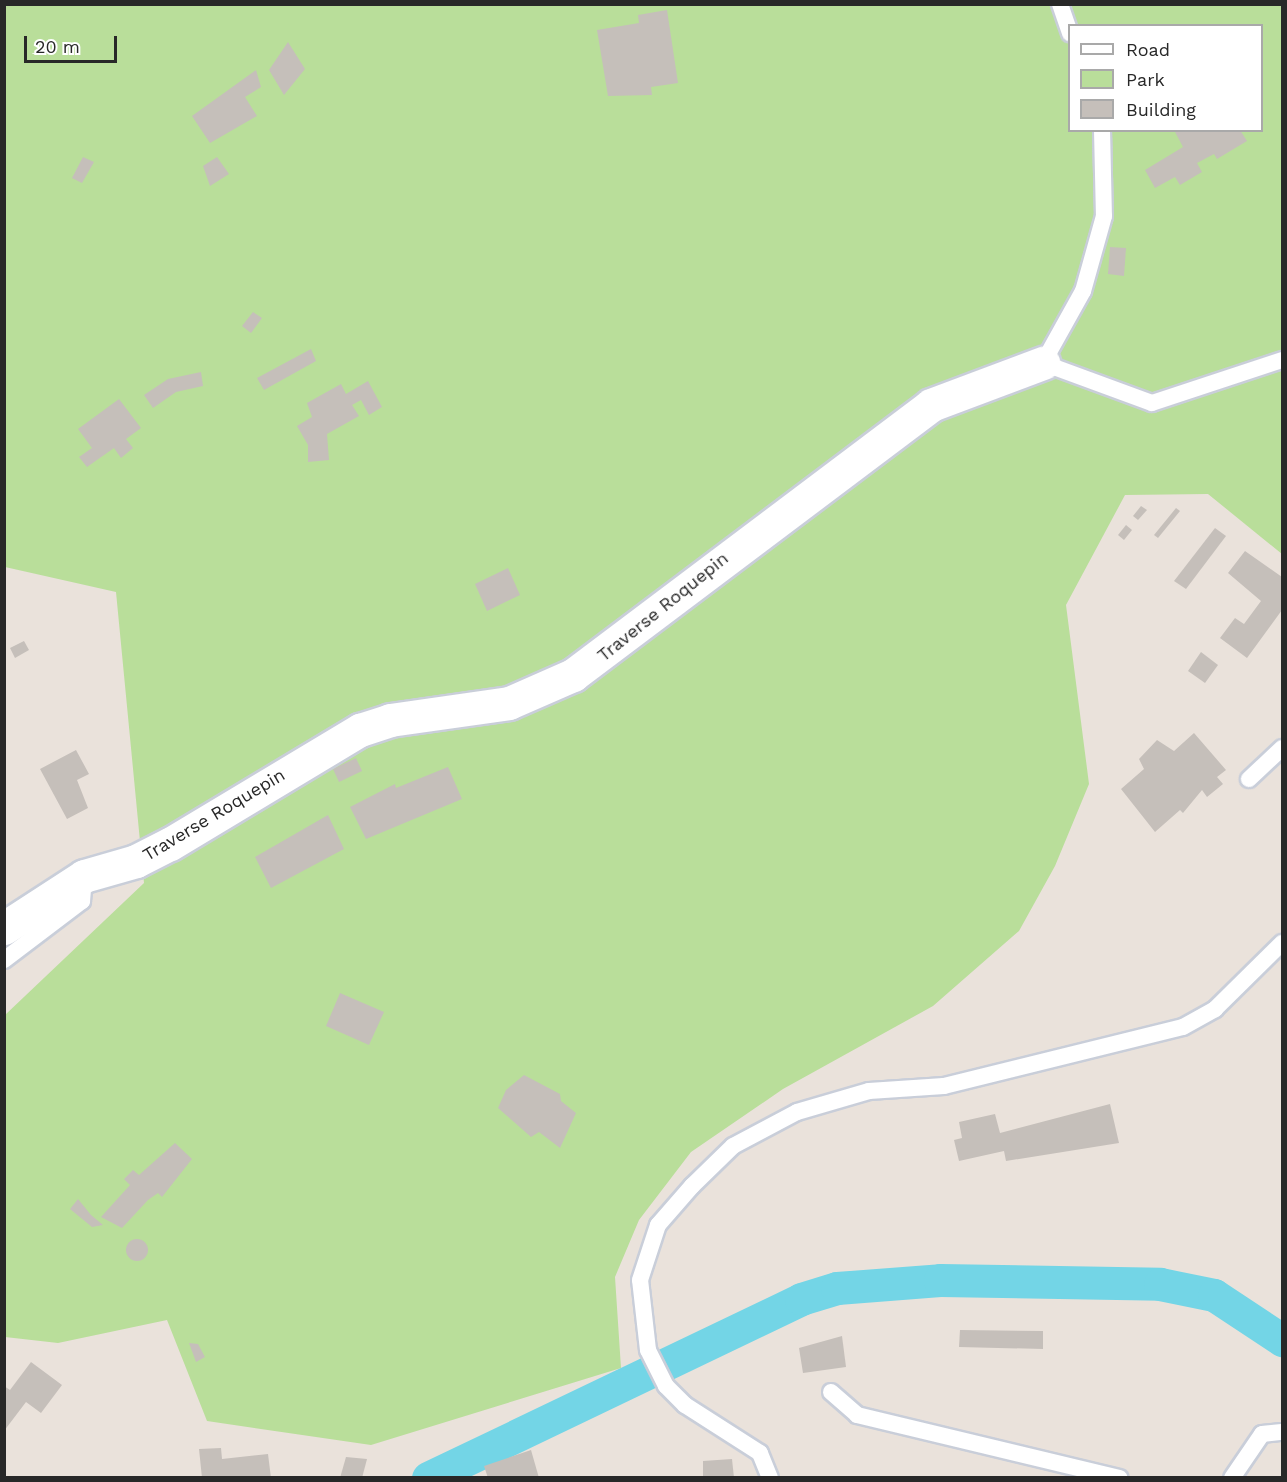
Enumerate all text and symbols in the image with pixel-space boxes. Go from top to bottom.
scale bar [27,24,120,62]
legend [1068,24,1263,132]
text: 20 m [35,36,80,57]
text: Road [1126,39,1170,60]
text: Park [1126,69,1165,90]
text: Building [1126,99,1196,120]
street label: Traverse Roquepin [593,548,733,666]
street label: Traverse Roquepin [139,764,289,866]

